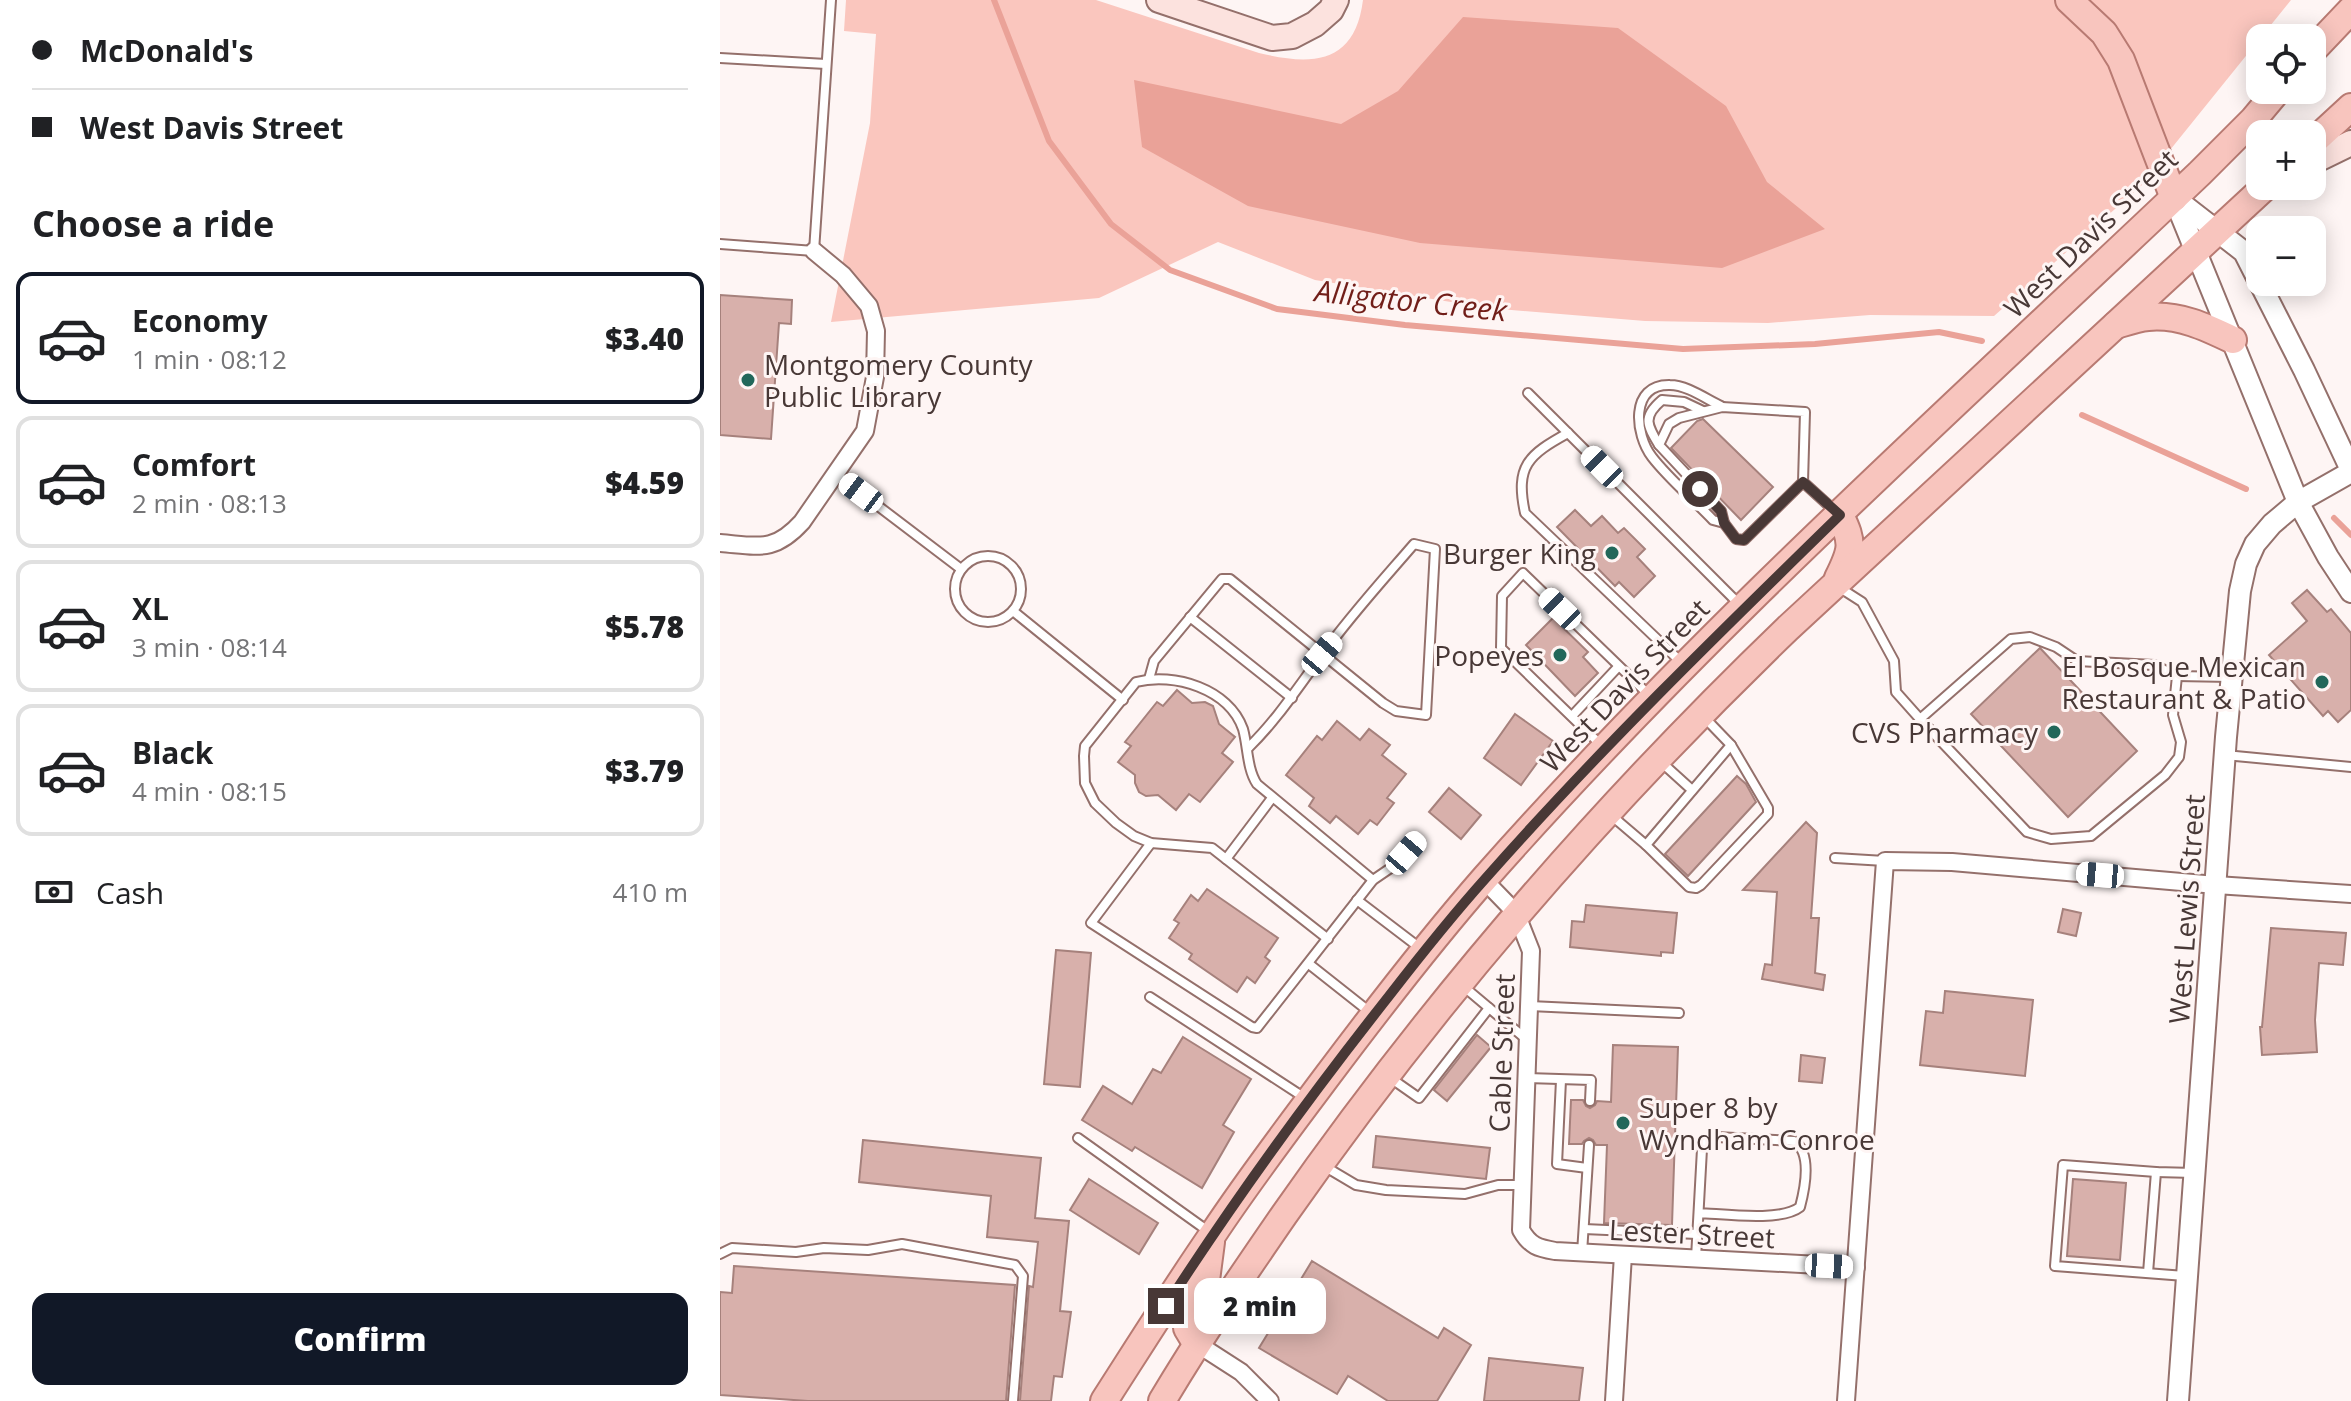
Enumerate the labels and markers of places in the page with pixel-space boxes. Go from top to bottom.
place label: Montgomery County Public Library [764,345,1033,415]
marker: Montgomery County Public Library [739,371,757,389]
place label: Burger King [1443,534,1596,572]
marker: Burger King [1603,544,1621,562]
place label: Popeyes [1434,636,1544,674]
marker: Popeyes [1551,646,1569,664]
place label: El Bosque Mexican Restaurant & Patio [2062,647,2306,717]
marker: El Bosque Mexican Restaurant & Patio [2313,673,2331,691]
place label: CVS Pharmacy [1851,713,2039,751]
marker: CVS Pharmacy [2045,723,2063,741]
place label: Super 8 by Wyndham Conroe [1639,1088,1875,1158]
marker: Super 8 by Wyndham Conroe [1614,1114,1632,1132]

